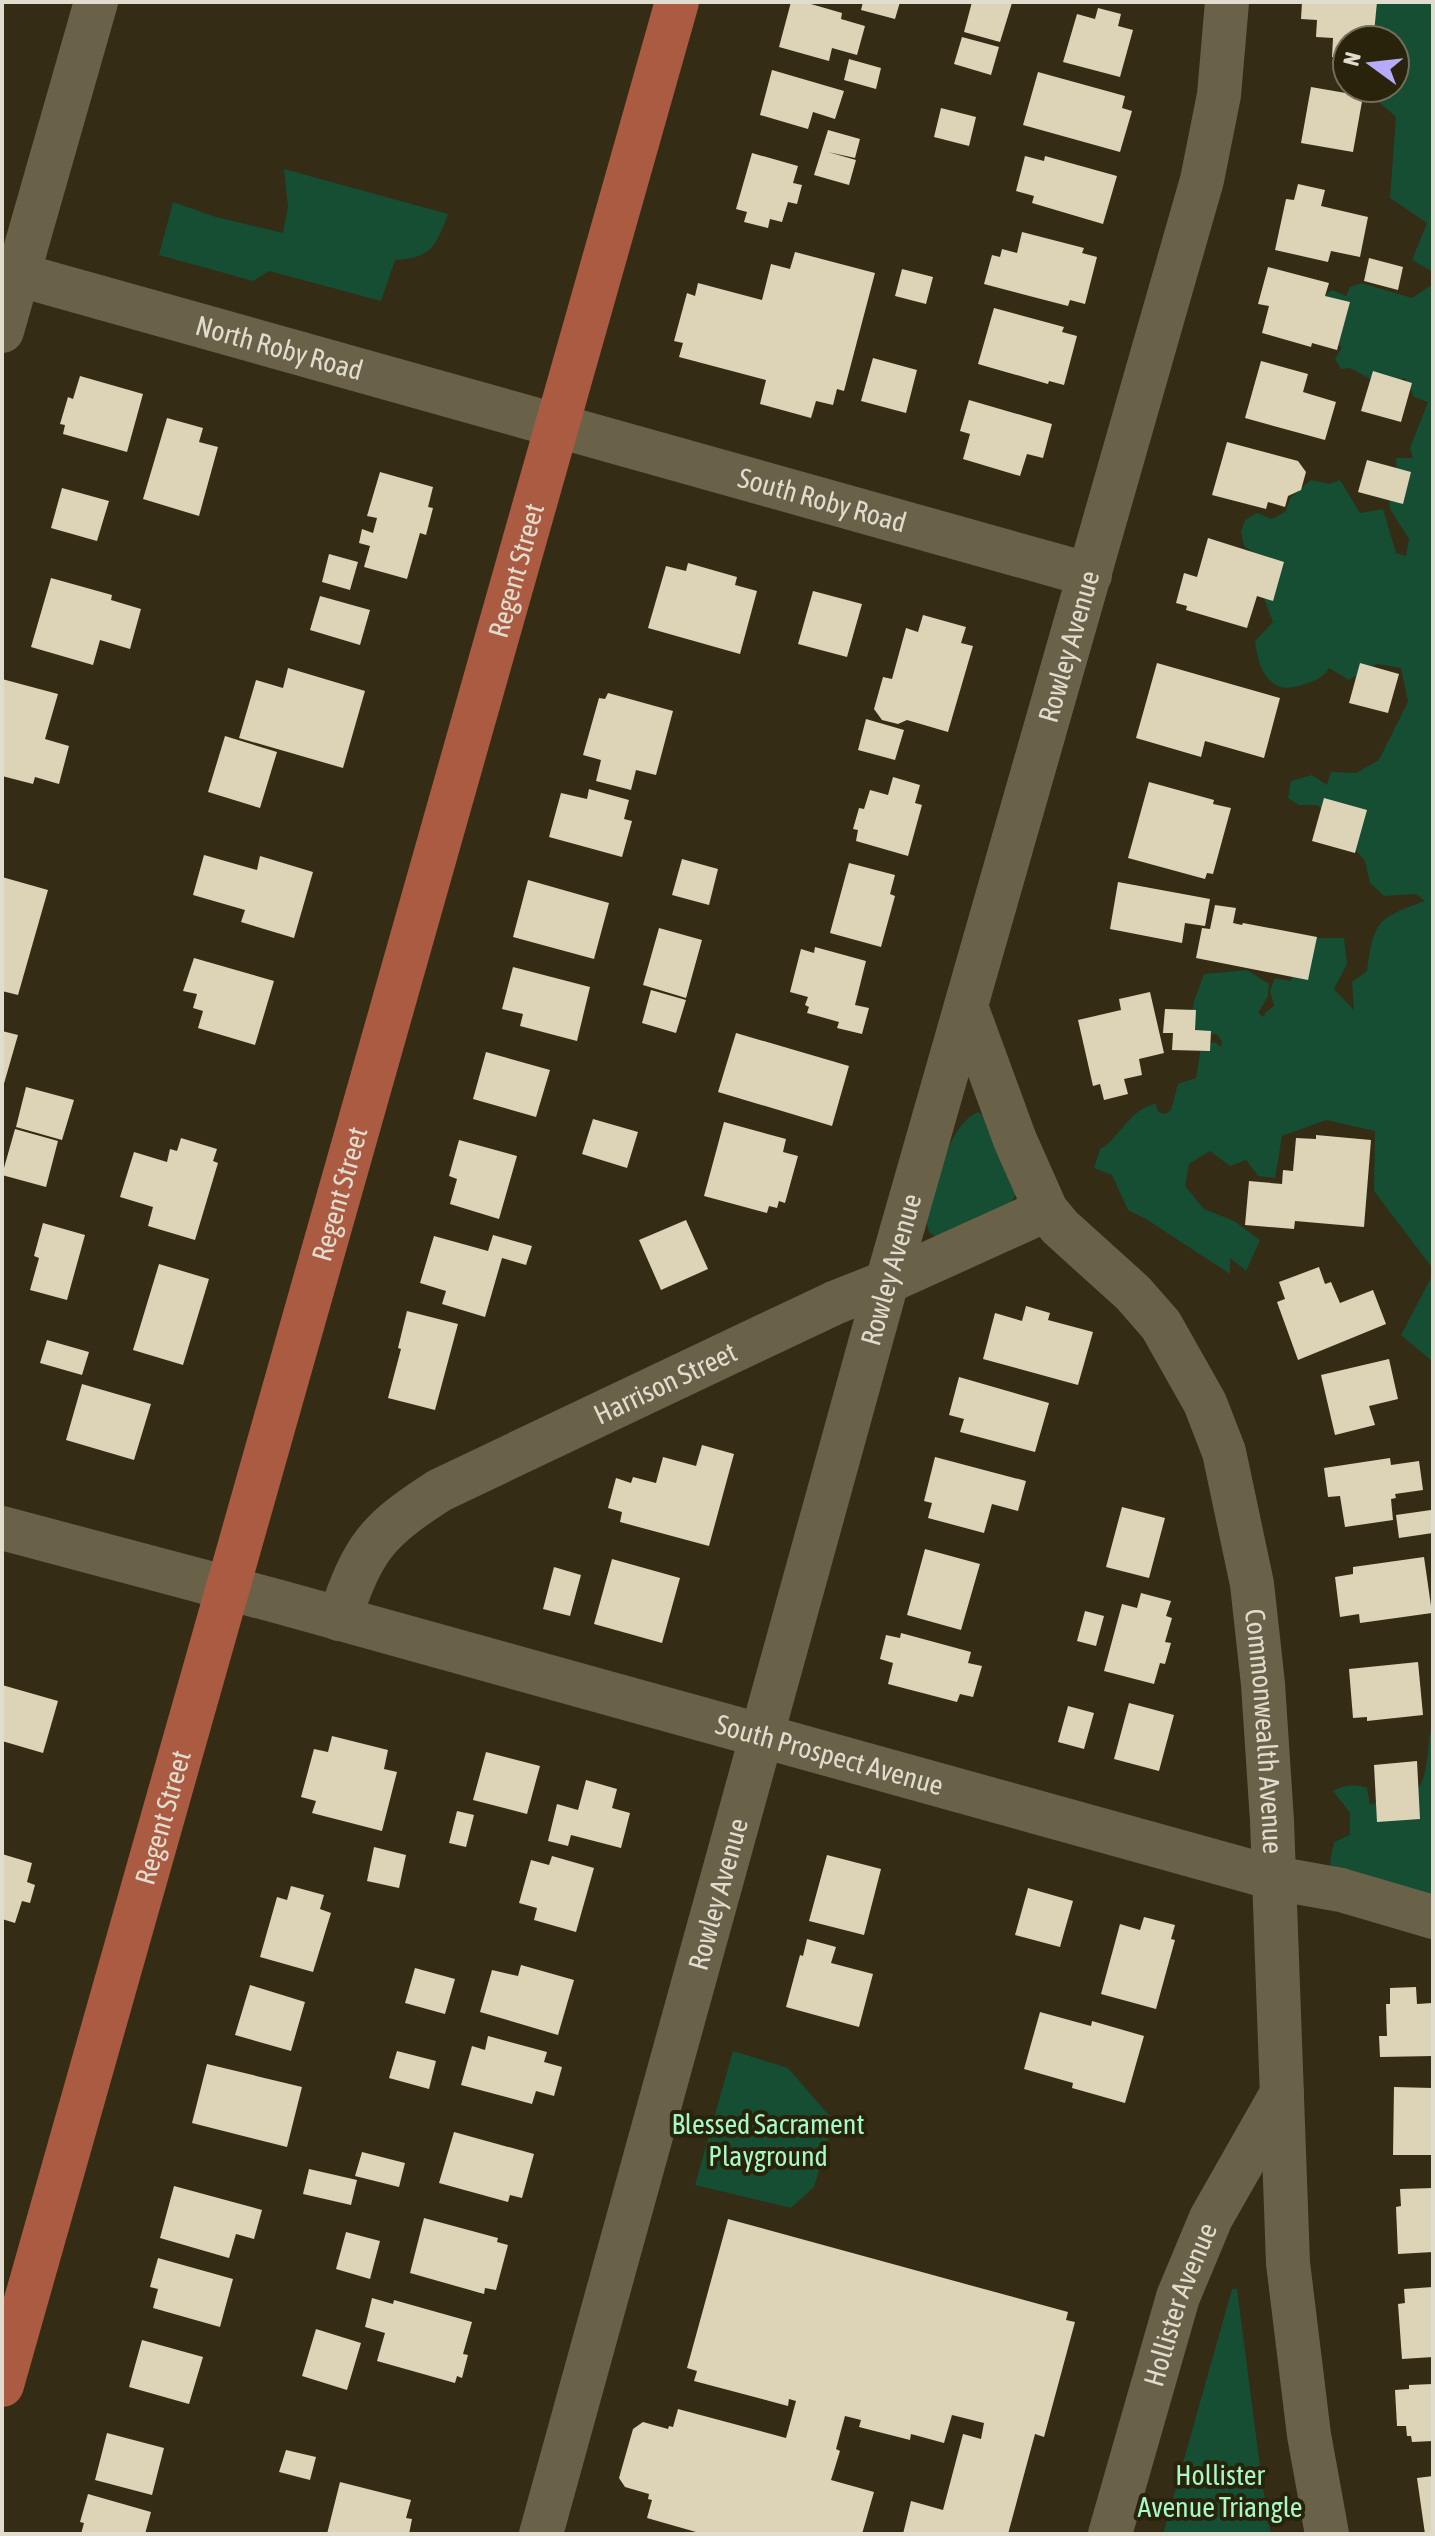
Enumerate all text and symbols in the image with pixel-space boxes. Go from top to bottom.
north arrow [1331,24,1411,104]
text: N [1337,49,1366,68]
street label: North Roby Road [192,309,367,386]
street label: South Roby Road [735,461,910,539]
street label: Regent Street [482,500,550,641]
street label: Rowley Avenue [1032,567,1106,726]
street label: Regent Street [305,1123,374,1265]
street label: Rowley Avenue [854,1190,927,1349]
street label: Harrison Street [589,1336,742,1431]
street label: Commonwealth Avenue [1239,1607,1289,1854]
street label: South Prospect Avenue [712,1708,947,1801]
street label: Regent Street [129,1747,197,1888]
street label: Rowley Avenue [682,1814,754,1974]
park label: Blessed Sacrament Playground [672,2108,864,2172]
street label: Hollister Avenue [1137,2218,1223,2390]
park label: Hollister Avenue Triangle [1137,2459,1303,2523]

